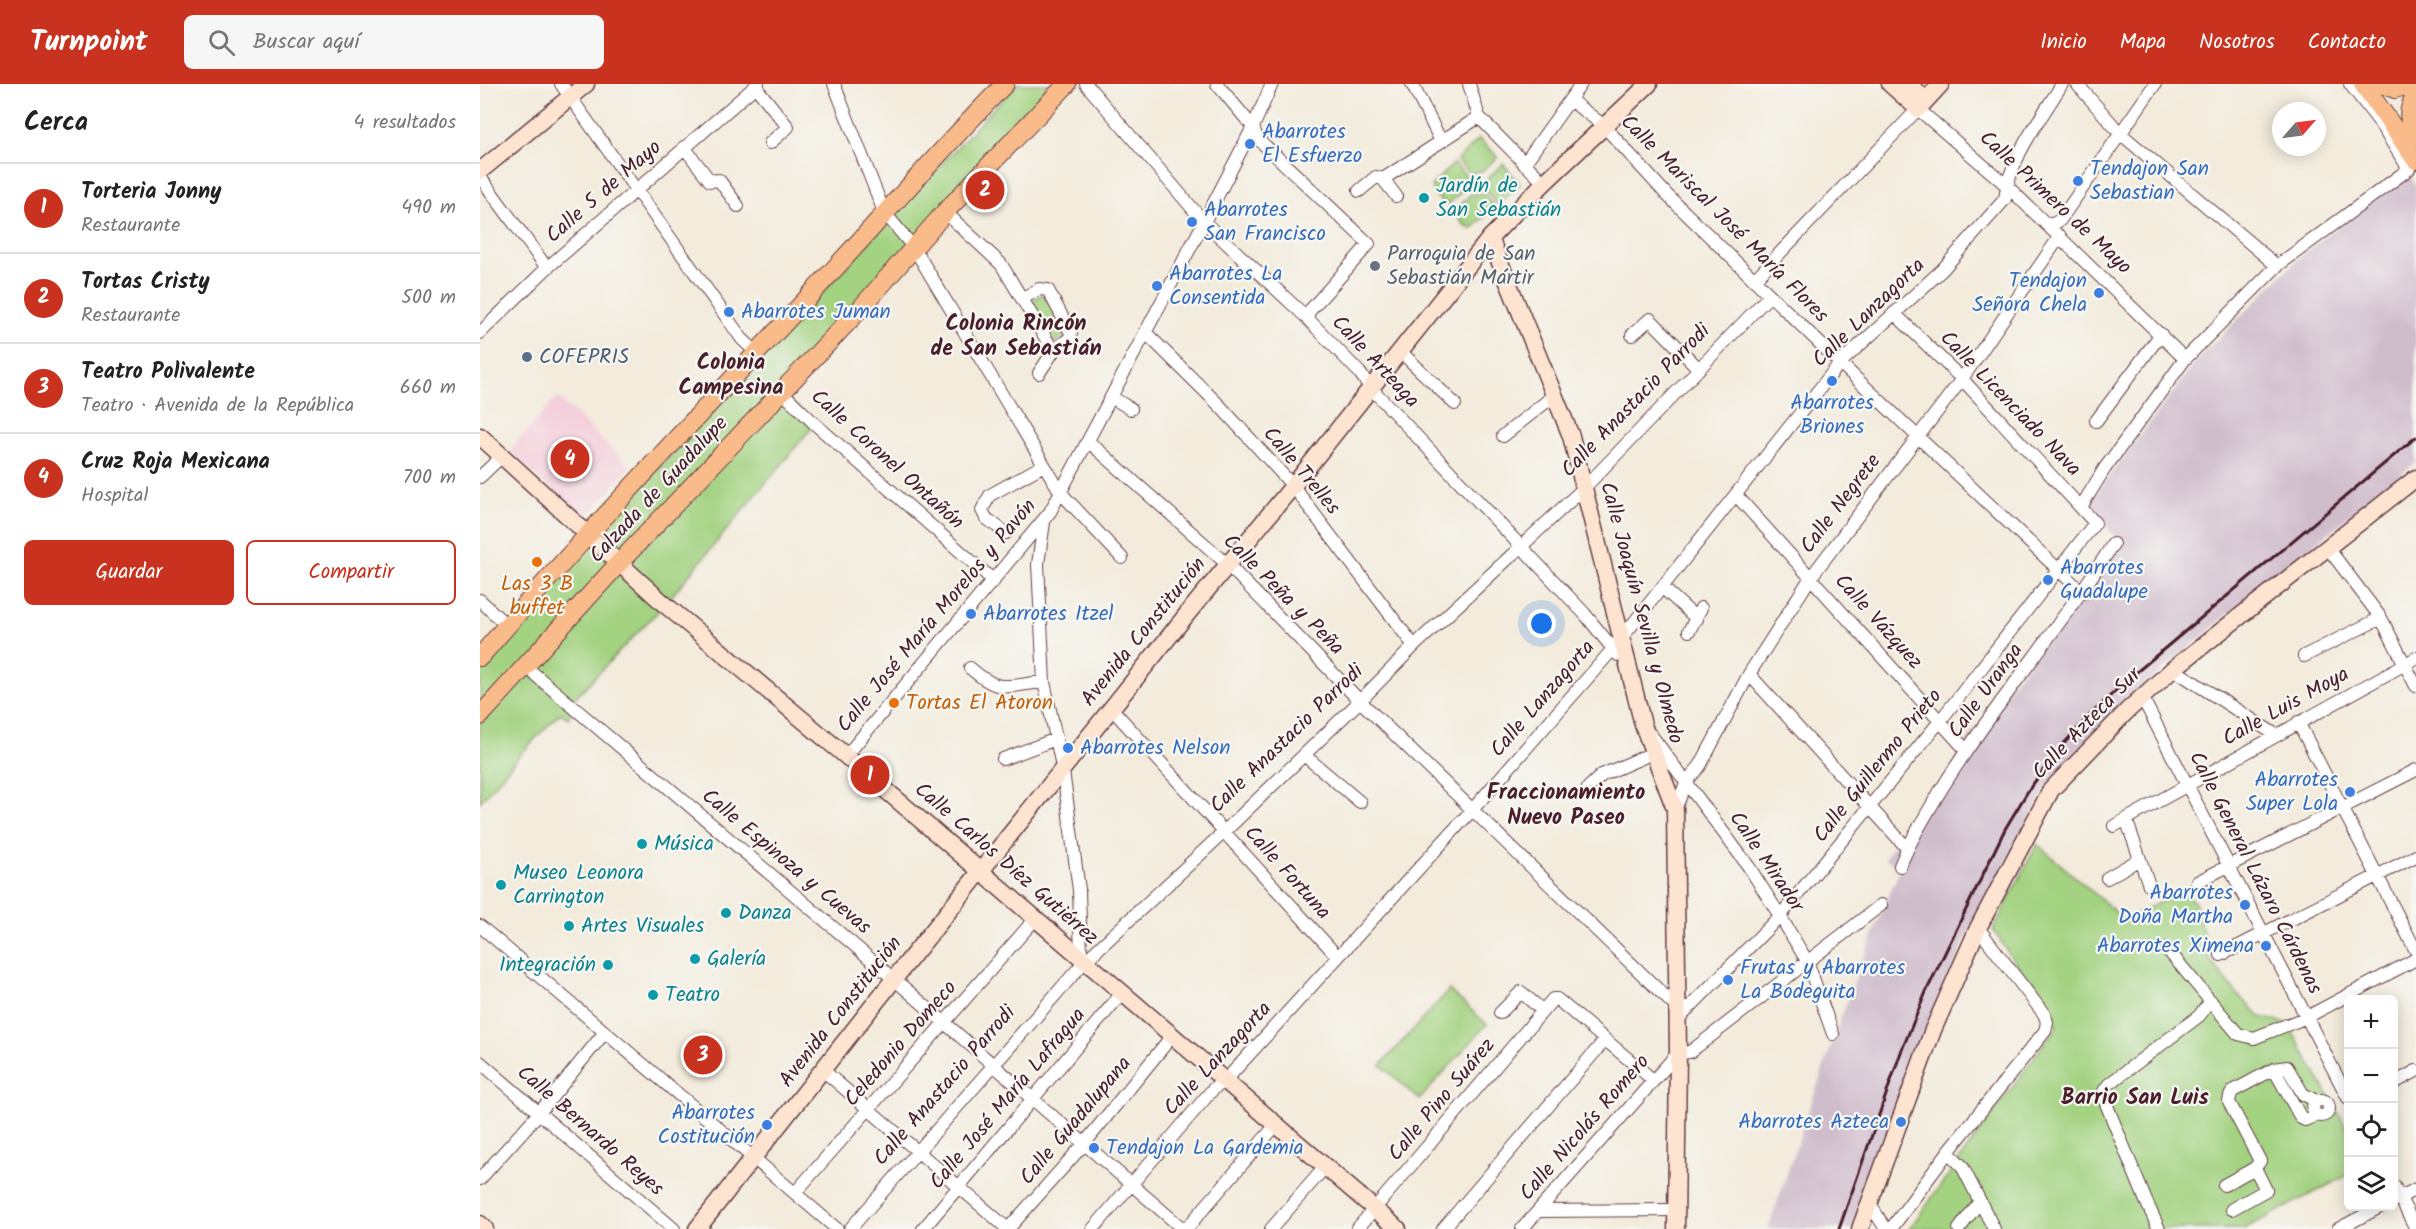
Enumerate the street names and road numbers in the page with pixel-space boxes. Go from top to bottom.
street label: Calle Mariscal José María Flores [1612,107,1836,331]
street label: Calle Primero de Mayo [1971,123,2139,283]
street label: Calle 5 de Mayo [539,132,669,252]
street label: Calle Lanzagorta [1805,250,1933,376]
street label: Calle Arteaga [1323,308,1427,416]
street label: Calle Anastacio Parrodi [1553,316,1719,486]
street label: Calle Licenciado Nava [1931,323,2089,485]
street label: Calle Coronel Ontañón [803,382,971,538]
street label: Calzada de Guadalupe [582,408,737,571]
street label: Calle Trelles [1254,419,1348,523]
street label: Calle Negrete [1792,446,1890,561]
street label: Calle Joaquín Sevilla y Olmedo [1590,478,1692,748]
street label: Calle José María Morelos y Pavón [829,492,1045,740]
street label: Calle Peña y Peña [1214,526,1352,664]
street label: Avenida Constitución [1073,550,1215,714]
street label: Calle Vázquez [1826,566,1930,678]
street label: Calle Lanzagorta [1482,633,1604,765]
street label: Calle Uranga [1940,636,2032,746]
street label: Calle Anastacio Parrodi [1202,656,1372,822]
street label: Calle Azteca Sur [2024,659,2150,788]
street label: Calle Luis Moya [2217,659,2355,755]
street label: Calle Guillermo Prieto [1805,682,1951,850]
street label: Calle General Lázaro Cárdenas [2179,746,2331,1000]
street label: Calle Carlos Díez Gutiérrez [906,774,1106,954]
street label: Calle Espinoza y Cuevas [694,781,878,943]
street label: Calle Mirador [1720,805,1813,920]
street label: Calle Fortuna [1235,818,1339,928]
street label: Avenida Constitución [771,929,911,1095]
street label: Celedonio Domeco [836,973,966,1115]
street label: Calle Lanzagorta [1156,994,1280,1124]
street label: Calle Anastacio Parrodi [866,998,1025,1174]
street label: Calle José María Lafragua [922,1001,1094,1197]
street label: Calle Pino Suárez [1380,1031,1504,1169]
street label: Calle Nicolás Romero [1512,1047,1658,1209]
street label: Calle Guadalupana [1012,1049,1140,1193]
street label: Calle Bernardo Reyes [509,1057,671,1205]

